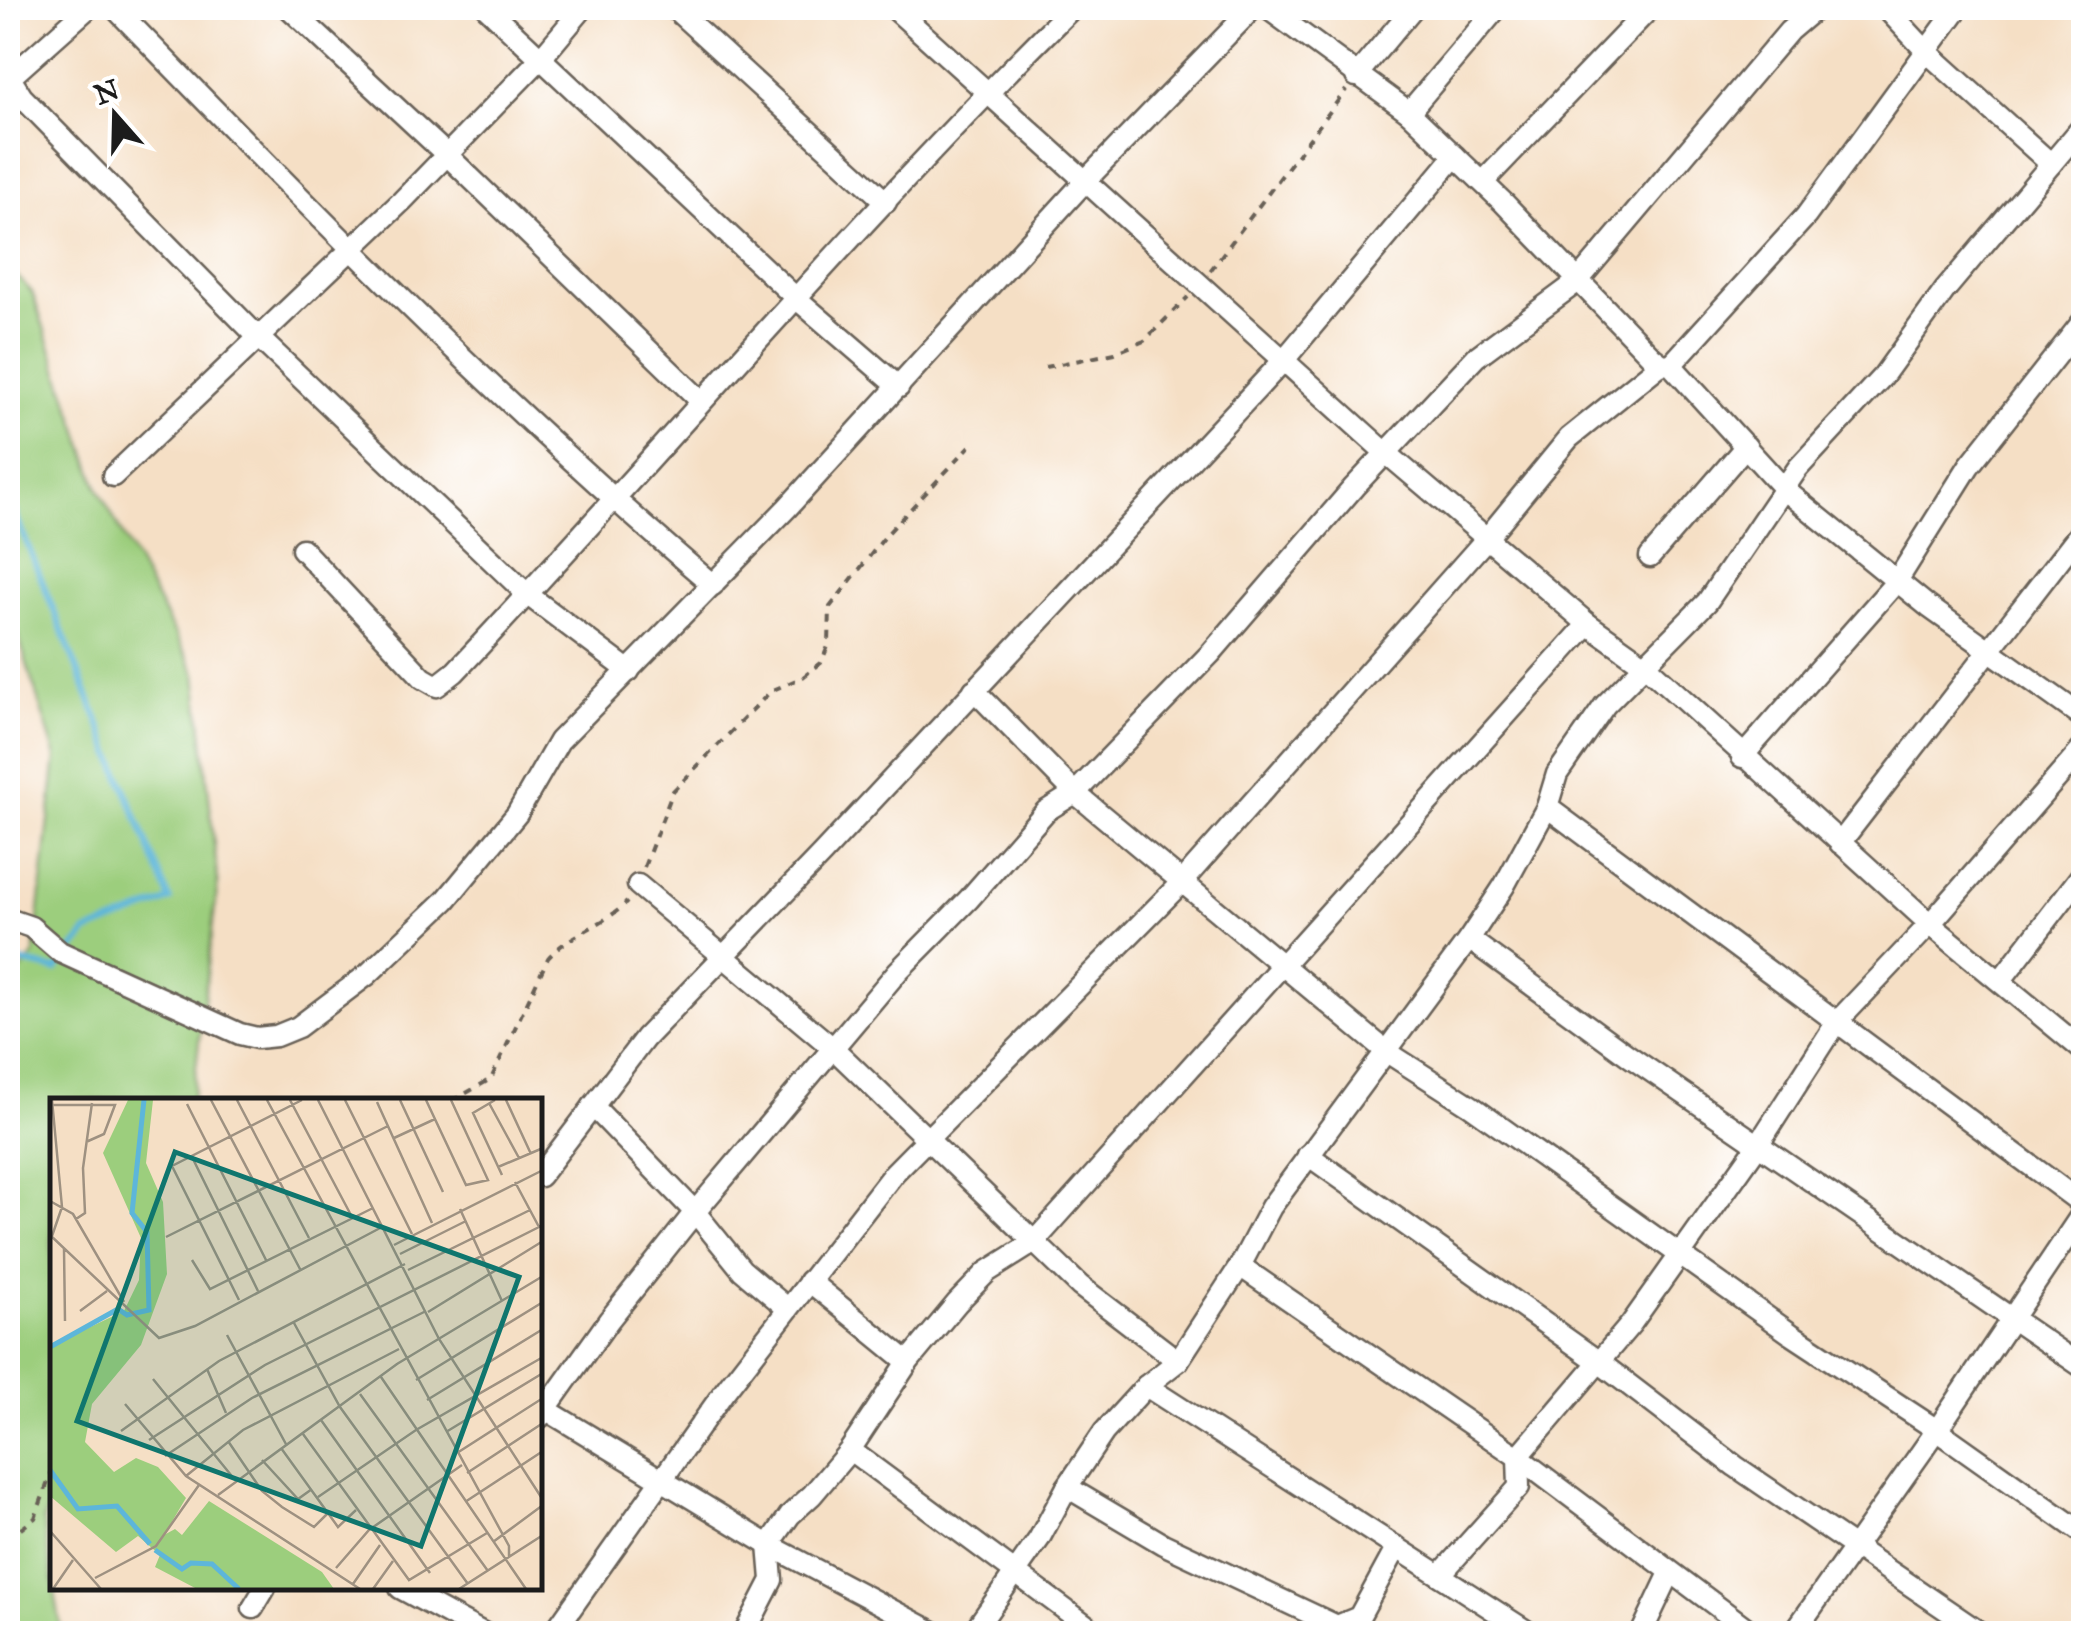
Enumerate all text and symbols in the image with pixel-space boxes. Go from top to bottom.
north arrow [65,65,165,165]
text: N [89,71,124,112]
inset map [50,1098,542,1591]

